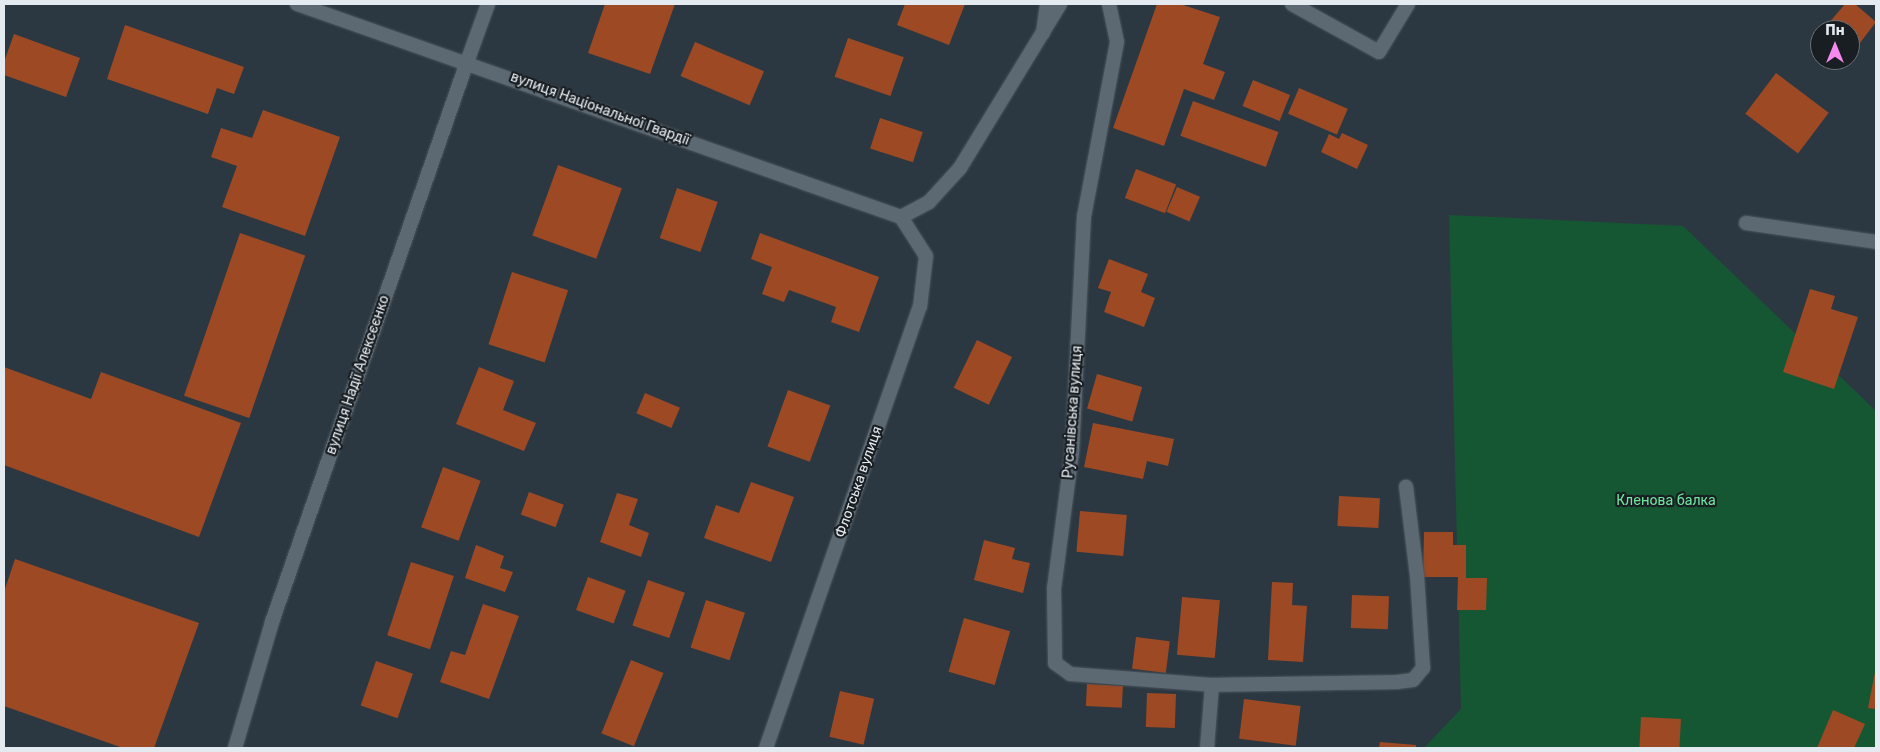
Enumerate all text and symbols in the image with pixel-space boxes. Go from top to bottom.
north arrow [1810,20,1860,70]
text: Пн [1825,22,1845,39]
street label: вулиця Національної Гвардії [508,69,692,149]
street label: вулиця Надії Алексєєнко [323,293,393,457]
street label: Русанівська вулиця [1060,345,1086,479]
street label: Флотська вулиця [832,424,886,540]
park label: Кленова балка [1616,493,1716,509]

